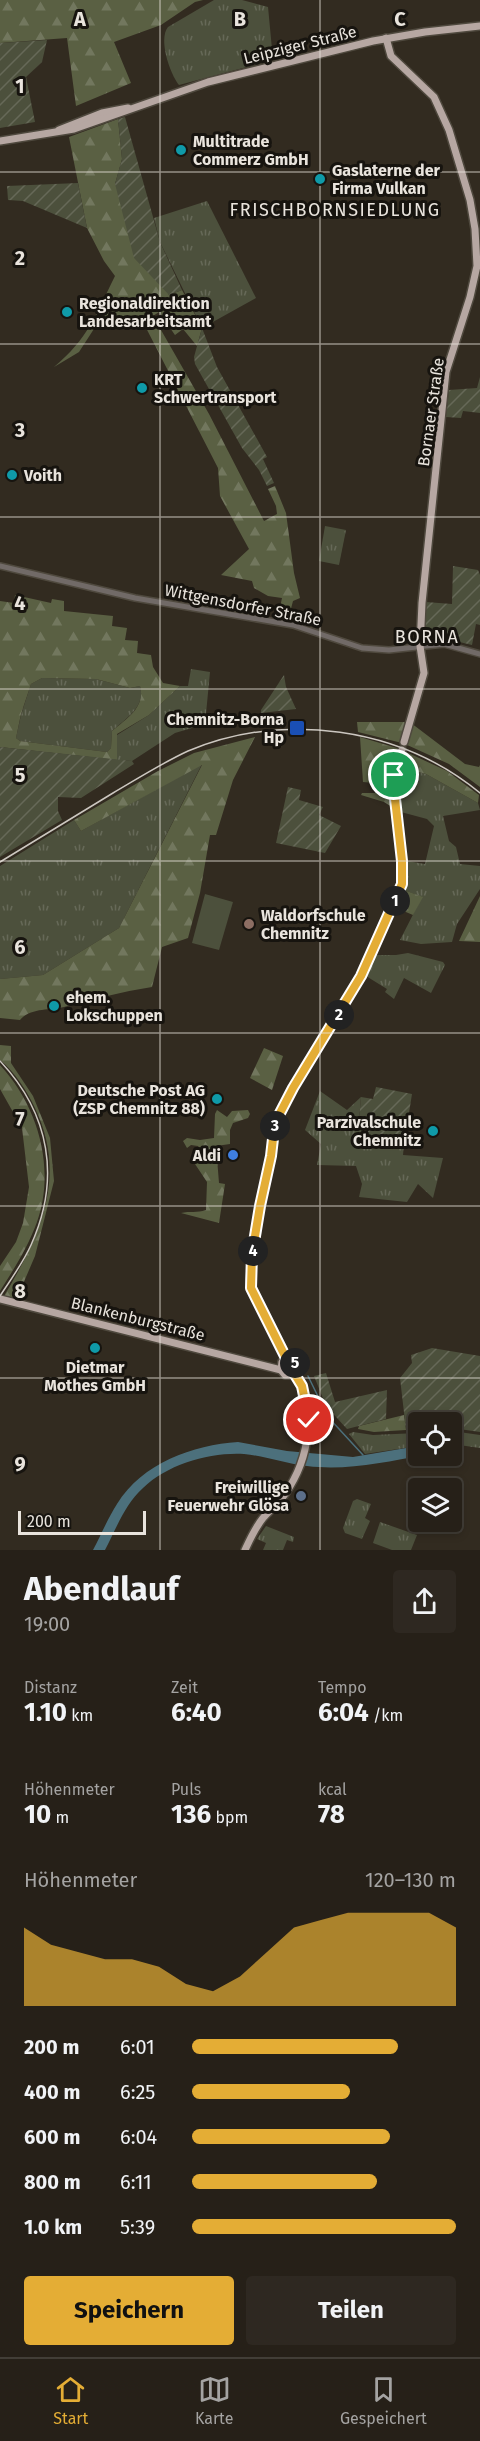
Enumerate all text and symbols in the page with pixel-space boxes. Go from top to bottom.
text: A [73,7,87,31]
text: B [234,7,246,31]
text: C [394,7,406,31]
street label: Leipziger Straße [241,22,359,68]
text: 1 [15,74,25,98]
place label: Multitrade Commerz GmbH [193,132,309,169]
marker: Multitrade Commerz GmbH [174,143,188,157]
place label: Gaslaterne der Firma Vulkan [332,161,441,198]
marker: Gaslaterne der Firma Vulkan [313,172,327,186]
district label: FRISCHBORNSIEDLUNG [229,199,441,221]
text: 2 [15,246,25,270]
place label: Regionaldirektion Landesarbeitsamt [79,294,212,331]
marker: Regionaldirektion Landesarbeitsamt [60,305,74,319]
street label: Bornaer Straße [414,356,448,468]
place label: KRT Schwertransport [154,370,277,407]
marker: KRT Schwertransport [135,381,149,395]
text: 3 [14,418,25,442]
place label: Voith [23,466,62,485]
marker: Voith [5,468,19,482]
street label: Wittgensdorfer Straße [163,580,323,630]
text: 4 [14,591,26,615]
district label: BORNA [395,626,459,648]
place label: Chemnitz-Borna Hp [166,710,284,747]
marker: Chemnitz-Borna Hp [288,719,306,737]
pin [368,749,419,800]
icon: arrive [377,758,410,791]
text: 5 [15,763,26,787]
pin: 1 [380,886,410,916]
text: 1 [391,891,399,910]
place label: Waldorfschule Chemnitz [261,906,366,943]
marker: Waldorfschule Chemnitz [242,917,256,931]
text: 6 [14,935,26,959]
place label: ehem. Lokschuppen [66,988,163,1025]
marker: ehem. Lokschuppen [47,999,61,1013]
pin: 2 [324,1000,354,1030]
text: 2 [335,1005,343,1024]
place label: Deutsche Post AG (ZSP Chemnitz 88) [73,1081,205,1118]
marker: Deutsche Post AG (ZSP Chemnitz 88) [210,1092,224,1106]
text: 7 [15,1107,25,1131]
pin: 3 [260,1111,290,1141]
place label: Parzivalschule Chemnitz [317,1113,422,1150]
text: 3 [271,1116,279,1135]
marker: Parzivalschule Chemnitz [426,1124,440,1138]
place label: Aldi [192,1146,221,1165]
marker: Aldi [226,1148,240,1162]
pin: 4 [238,1236,268,1266]
text: 4 [248,1241,258,1260]
text: 8 [14,1279,26,1303]
street label: Blankenburgstraße [69,1293,207,1345]
marker: Dietmar Mothes GmbH [88,1341,102,1355]
pin: 5 [280,1348,310,1378]
text: 5 [291,1353,299,1372]
place label: Dietmar Mothes GmbH [44,1358,146,1395]
pin [283,1394,334,1445]
icon: check [292,1403,325,1436]
map controls [408,1412,462,1532]
button: locate [408,1412,462,1466]
text: 9 [14,1452,26,1476]
place label: Freiwillige Feuerwehr Glösa [168,1478,289,1515]
button: layers [408,1478,462,1532]
marker: Freiwillige Feuerwehr Glösa [294,1489,308,1503]
scale bar [18,1508,146,1536]
text: 200 m [27,1512,71,1531]
text: Abendlauf [24,1569,179,1609]
button: share [393,1570,456,1633]
text: 19:00 [24,1612,70,1636]
text: Distanz [24,1678,77,1697]
text: Zeit [171,1678,198,1697]
text: Tempo [318,1678,367,1697]
text: 1.10 [24,1697,67,1728]
text: 6:40 [171,1697,222,1728]
text: 6:04 [318,1697,369,1728]
text: km [67,1706,93,1725]
text: /km [369,1706,403,1725]
text: Höhenmeter [24,1780,115,1799]
text: Puls [171,1780,201,1799]
text: kcal [318,1780,347,1799]
text: 10 [24,1799,51,1830]
text: 136 [171,1799,211,1830]
text: 78 [318,1799,345,1830]
text: m [51,1808,69,1827]
text: bpm [211,1808,248,1827]
text: Höhenmeter [24,1868,137,1892]
text: 120–130 m [365,1868,456,1892]
text: 200 m [24,2035,79,2059]
text: 6:01 [120,2035,155,2059]
text: 400 m [24,2080,80,2104]
text: 6:25 [120,2080,155,2104]
text: 600 m [24,2125,80,2149]
text: 6:04 [120,2125,157,2149]
text: 800 m [24,2170,81,2194]
text: 6:11 [120,2170,152,2194]
text: 1.0 km [24,2215,82,2239]
text: 5:39 [120,2215,155,2239]
button: Speichern [24,2276,234,2345]
button: Teilen [246,2276,456,2345]
tab: Start [53,2373,88,2428]
tab: Karte [195,2373,233,2428]
tab: Gespeichert [340,2373,427,2428]

